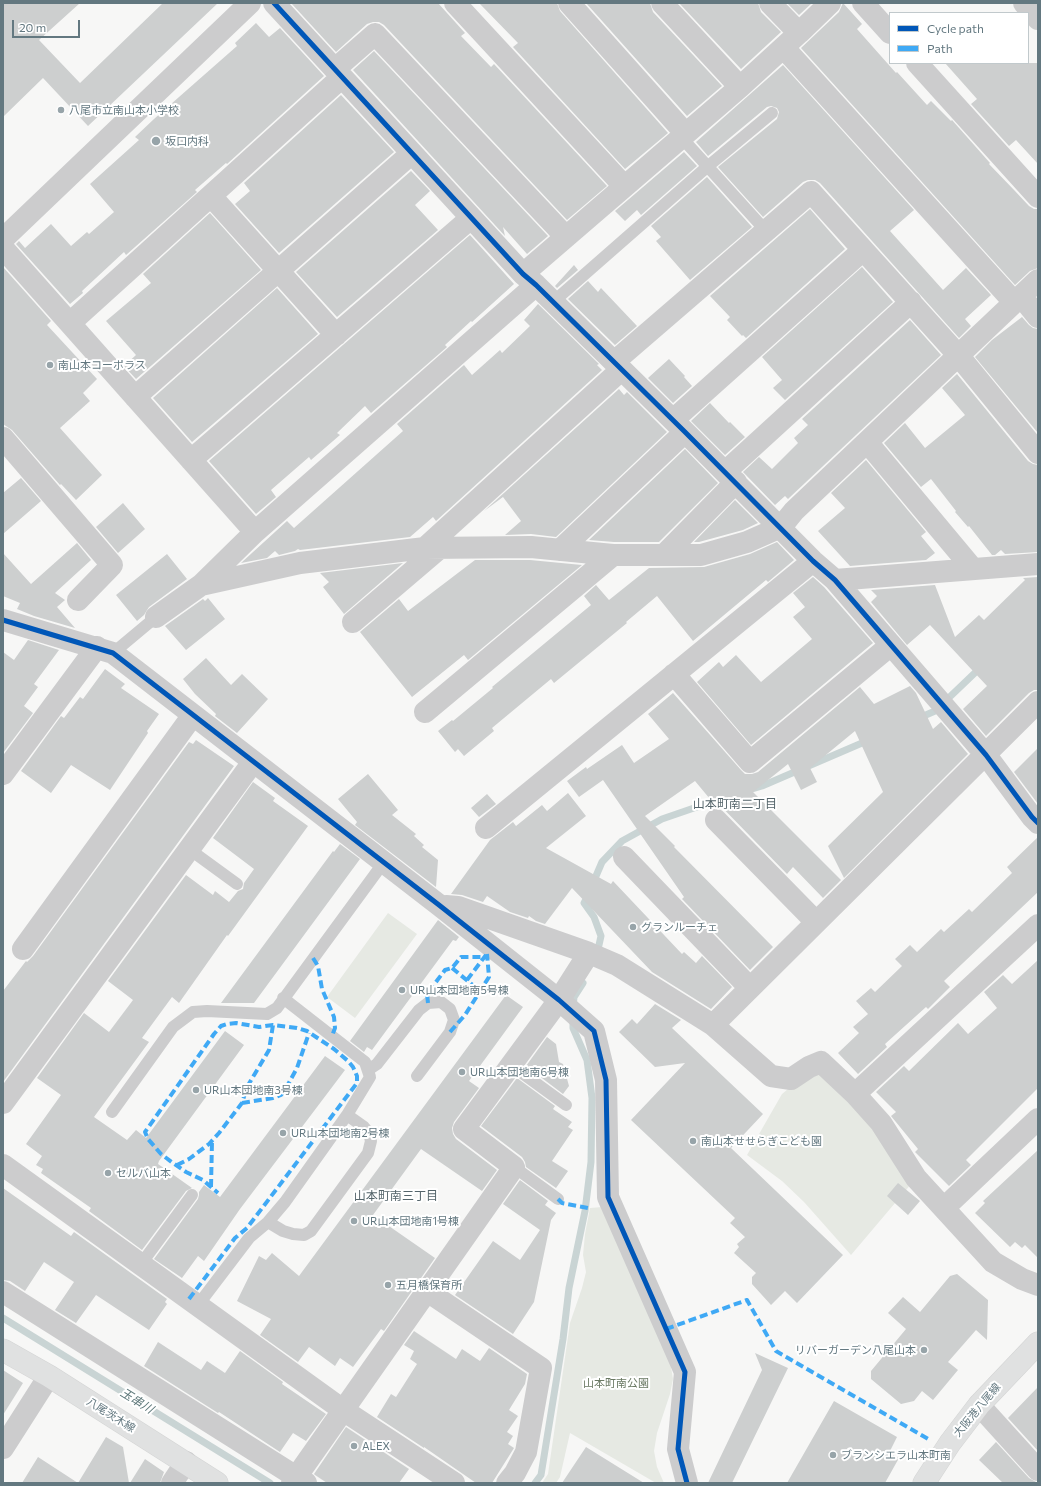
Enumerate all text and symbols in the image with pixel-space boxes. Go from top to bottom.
scale bar [14,12,82,38]
legend [889,12,1029,64]
text: 20 m [19,20,46,34]
text: Cycle path [927,21,984,35]
text: Path [927,41,953,55]
place label: 八尾市立南山本小学校 [69,103,179,117]
marker: 八尾市立南山本小学校 [56,105,66,115]
place label: 坂口内科 [165,134,209,148]
marker: 坂口内科 [150,135,162,147]
place label: 南山本コーポラス [58,358,146,372]
marker: 南山本コーポラス [45,360,55,370]
district label: 山本町南二丁目 [693,797,777,811]
place label: グランルーチェ [641,920,718,934]
marker: グランルーチェ [628,922,638,932]
place label: UR山本団地南5号棟 [410,983,509,997]
marker: UR山本団地南5号棟 [397,985,407,995]
place label: UR山本団地南6号棟 [470,1065,569,1079]
marker: UR山本団地南6号棟 [457,1067,467,1077]
place label: UR山本団地南3号棟 [204,1083,303,1097]
marker: UR山本団地南3号棟 [191,1085,201,1095]
place label: UR山本団地南2号棟 [291,1126,390,1140]
marker: UR山本団地南2号棟 [278,1128,288,1138]
place label: 南山本せせらぎこども園 [701,1134,822,1148]
marker: 南山本せせらぎこども園 [688,1136,698,1146]
place label: セルバ山本 [116,1166,171,1180]
marker: セルバ山本 [103,1168,113,1178]
district label: 山本町南三丁目 [354,1189,438,1203]
place label: UR山本団地南1号棟 [362,1214,459,1228]
marker: UR山本団地南1号棟 [349,1216,359,1226]
place label: 五月橋保育所 [396,1278,462,1292]
marker: 五月橋保育所 [383,1280,393,1290]
place label: リバーガーデン八尾山本 [795,1343,916,1357]
marker: リバーガーデン八尾山本 [919,1345,929,1355]
park label: 山本町南公園 [583,1376,649,1390]
street label: 大阪港八尾線 [951,1380,1003,1440]
water label: 玉串川 [118,1385,156,1417]
street label: 八尾茨木線 [84,1395,138,1435]
place label: ALEX [362,1439,390,1453]
marker: ALEX [349,1441,359,1451]
place label: ブランシエラ山本町南 [841,1448,951,1462]
marker: ブランシエラ山本町南 [828,1450,838,1460]

